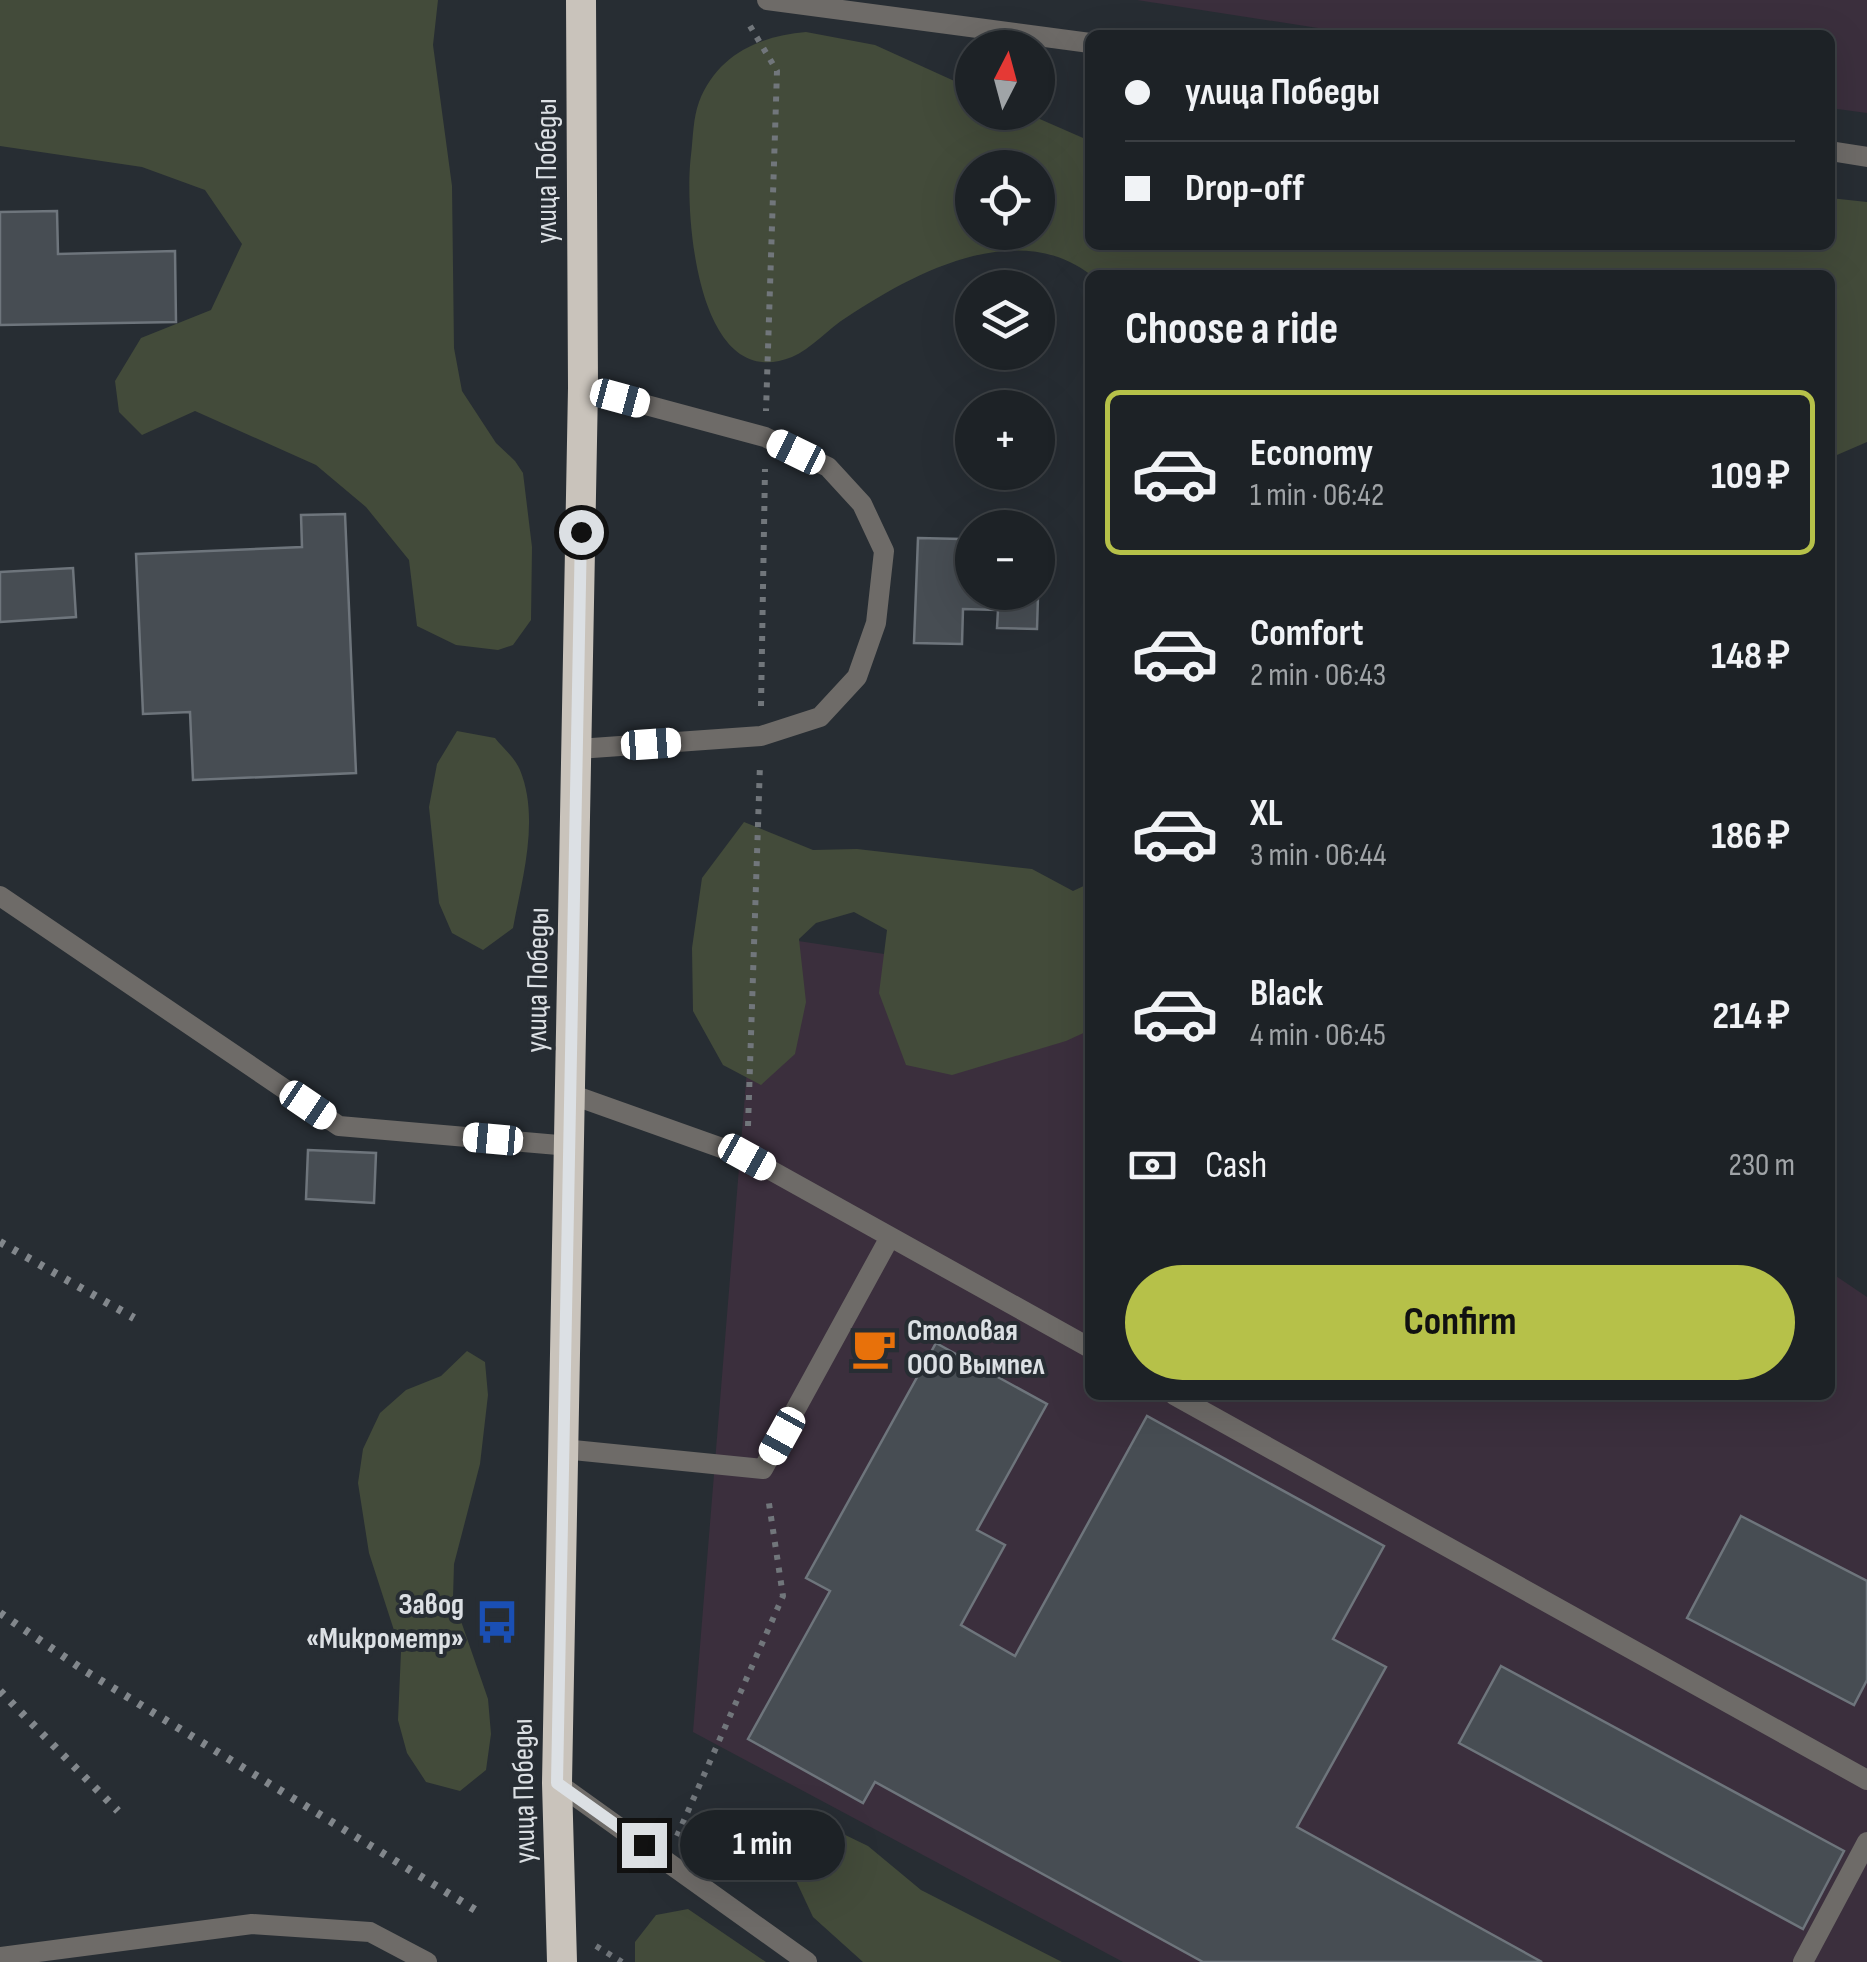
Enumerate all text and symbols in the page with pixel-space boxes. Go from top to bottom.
north arrow [955,30,1055,130]
map controls [955,30,1055,610]
text: улица Победы [1185,70,1380,115]
street label: улица Победы [529,98,565,244]
button: locate [955,150,1055,250]
text: Drop-off [1185,166,1304,211]
button: layers [955,270,1055,370]
text: Choose a ride [1125,302,1338,357]
car [587,376,653,420]
button: + [955,390,1055,490]
car [762,425,830,479]
icon: car [1130,428,1220,518]
text: Economy [1250,431,1373,476]
text: 109 ₽ [1711,454,1790,499]
text: 1 min · 06:42 [1250,476,1384,515]
route start [559,510,604,555]
button: − [955,510,1055,610]
icon: car [1130,608,1220,698]
text: Comfort [1250,611,1364,656]
text: 148 ₽ [1711,634,1790,679]
text: 2 min · 06:43 [1250,656,1386,695]
car [620,727,682,761]
icon: car [1130,788,1220,878]
text: XL [1250,791,1283,836]
text: 186 ₽ [1711,814,1790,859]
text: 3 min · 06:44 [1250,836,1386,875]
street label: улица Победы [519,907,557,1053]
icon: car [1130,968,1220,1058]
text: Black [1250,971,1323,1016]
text: 214 ₽ [1712,994,1790,1039]
text: 4 min · 06:45 [1250,1016,1386,1055]
car [275,1076,341,1134]
car [462,1121,524,1157]
car [713,1129,781,1185]
icon: cash [1125,1138,1180,1193]
text: Cash [1205,1143,1267,1188]
text: 230 m [1728,1146,1795,1185]
button: Confirm [1125,1265,1795,1380]
place label: Столовая ООО Вымпел [907,1313,1045,1383]
cafe icon: Столовая ООО Вымпел [850,1324,898,1372]
car [754,1402,810,1470]
place label: Завод «Микрометр» [306,1587,464,1657]
bus stop icon: Завод «Микрометр» [473,1598,521,1646]
street label: улица Победы [505,1718,543,1864]
callout: 1 min [679,1810,844,1880]
route end [622,1823,667,1868]
text: 1 min [733,1825,792,1864]

